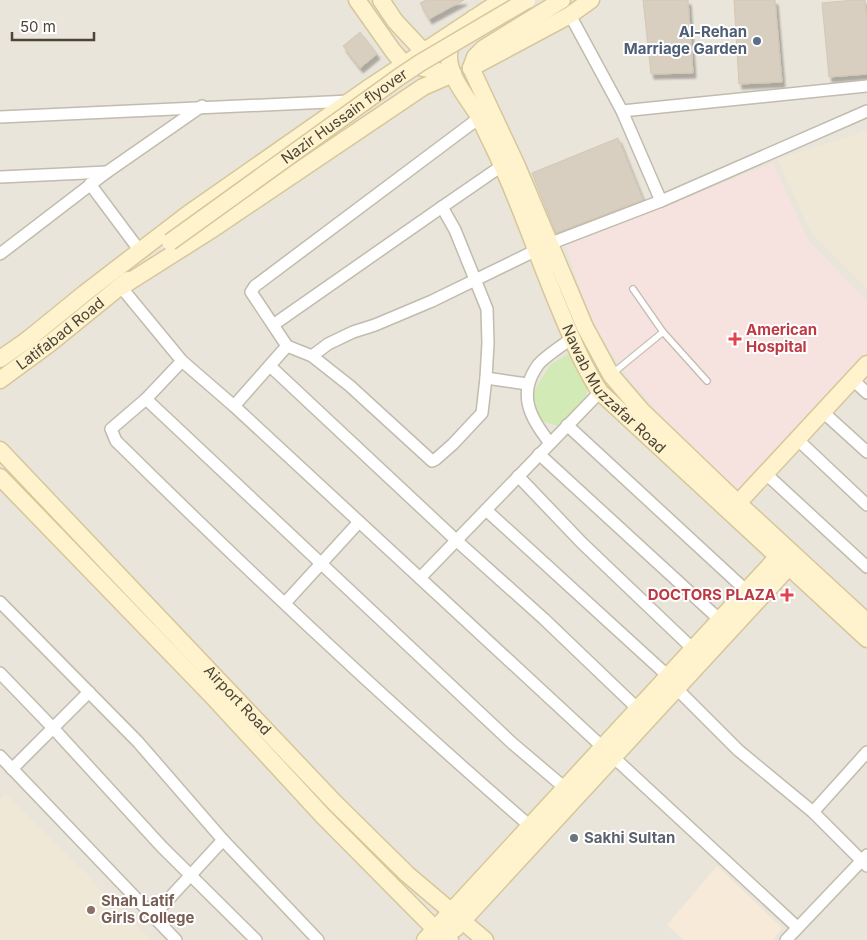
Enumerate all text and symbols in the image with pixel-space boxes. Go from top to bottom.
scale bar [12,10,95,42]
text: 50 m [20,17,56,36]
place label: Al-Rehan Marriage Garden [624,22,747,58]
marker: Al-Rehan Marriage Garden [751,35,763,47]
street label: Nazir Hussain flyover [277,64,411,168]
street label: Latifabad Road [12,293,108,374]
place label: American Hospital [746,320,817,356]
street label: Nawab Muzzafar Road [558,321,670,457]
marker: American Hospital [728,332,742,346]
place label: DOCTORS PLAZA [648,585,776,604]
marker: DOCTORS PLAZA [780,588,794,602]
street label: Airport Road [200,661,276,739]
place label: Sakhi Sultan [584,828,675,847]
marker: Sakhi Sultan [568,832,580,844]
place label: Shah Latif Girls College [101,891,195,927]
marker: Shah Latif Girls College [85,904,97,916]

